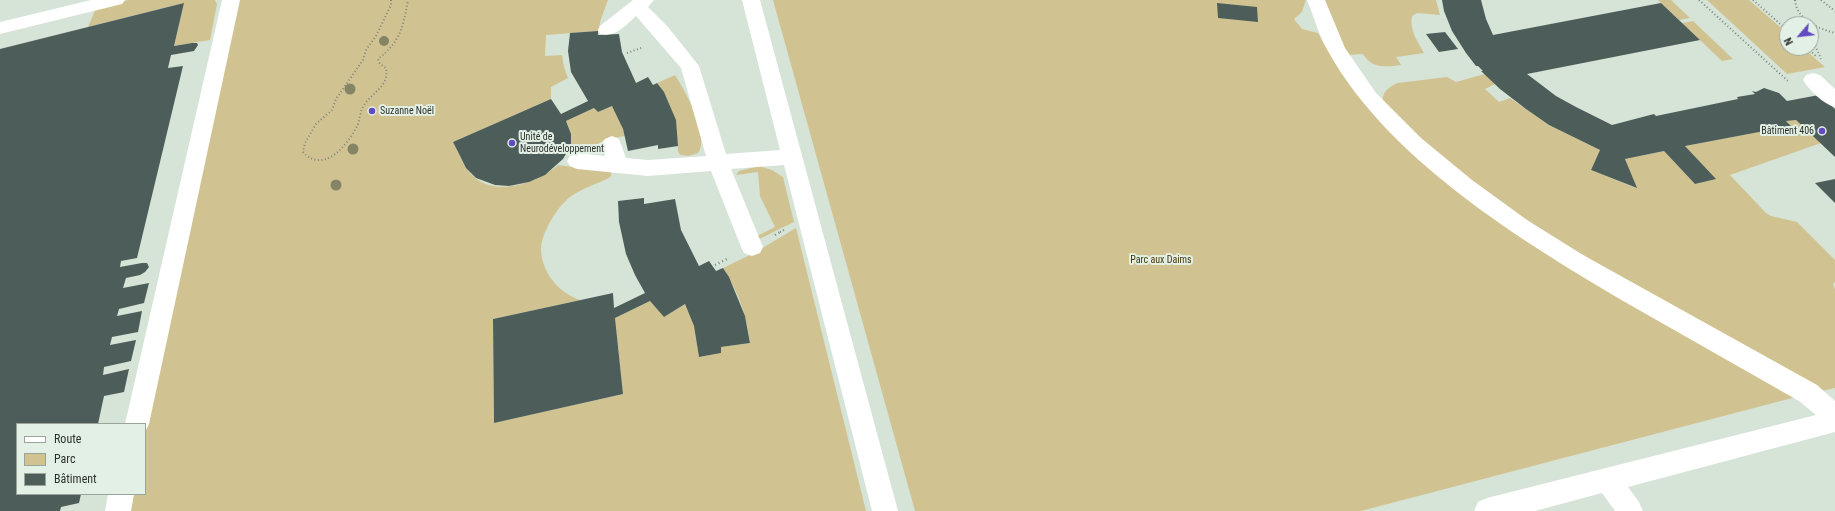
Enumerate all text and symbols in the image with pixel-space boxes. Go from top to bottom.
north arrow [1779,16,1819,56]
text: N [1782,35,1796,47]
place label: Suzanne Noël [380,105,434,117]
marker: Suzanne Noël [367,106,377,116]
place label: Bâtiment 406 [1761,125,1814,137]
marker: Bâtiment 406 [1817,126,1827,136]
place label: Unité de Neurodéveloppement [520,131,604,154]
marker: Unité de Neurodéveloppement [507,138,517,148]
park label: Parc aux Daims [1130,254,1192,266]
legend [16,423,146,495]
text: Route [54,432,81,446]
text: Parc [54,452,75,466]
text: Bâtiment [54,472,97,486]

